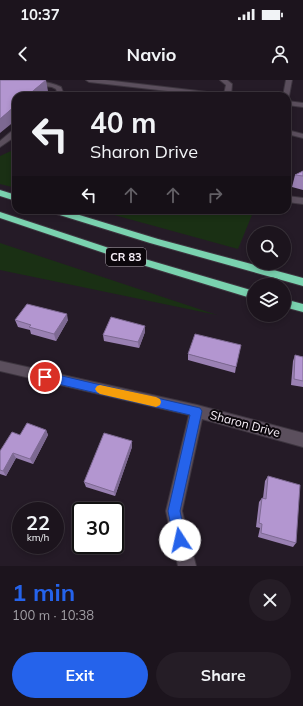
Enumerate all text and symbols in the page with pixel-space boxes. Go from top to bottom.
text: 10:37 [20,5,60,24]
icon: back [12,43,34,65]
text: Navio [127,43,176,66]
icon: person [269,43,291,65]
text: 40 m [90,105,156,140]
icon: left [24,108,76,160]
text: Sharon Drive [90,140,198,163]
icon: left [78,184,100,206]
icon: ahead [120,184,142,206]
icon: ahead [162,184,184,206]
icon: right [204,184,226,206]
map controls [247,226,291,322]
button: search [247,226,291,270]
road number: CR 83 [106,248,146,266]
button: layers [247,278,291,322]
pin [28,360,62,394]
icon: arrive [34,366,56,388]
street label: Sharon Drive [208,407,282,440]
speed limit sign: 30 [72,502,124,554]
text: 22 [26,510,50,535]
position arrow [159,519,201,561]
text: km/h [27,531,49,544]
text: 1 min [12,577,75,607]
button: close [249,579,291,621]
text: 100 m · 10:38 [12,607,94,623]
button: Exit [12,652,148,698]
button: Share [156,652,291,698]

